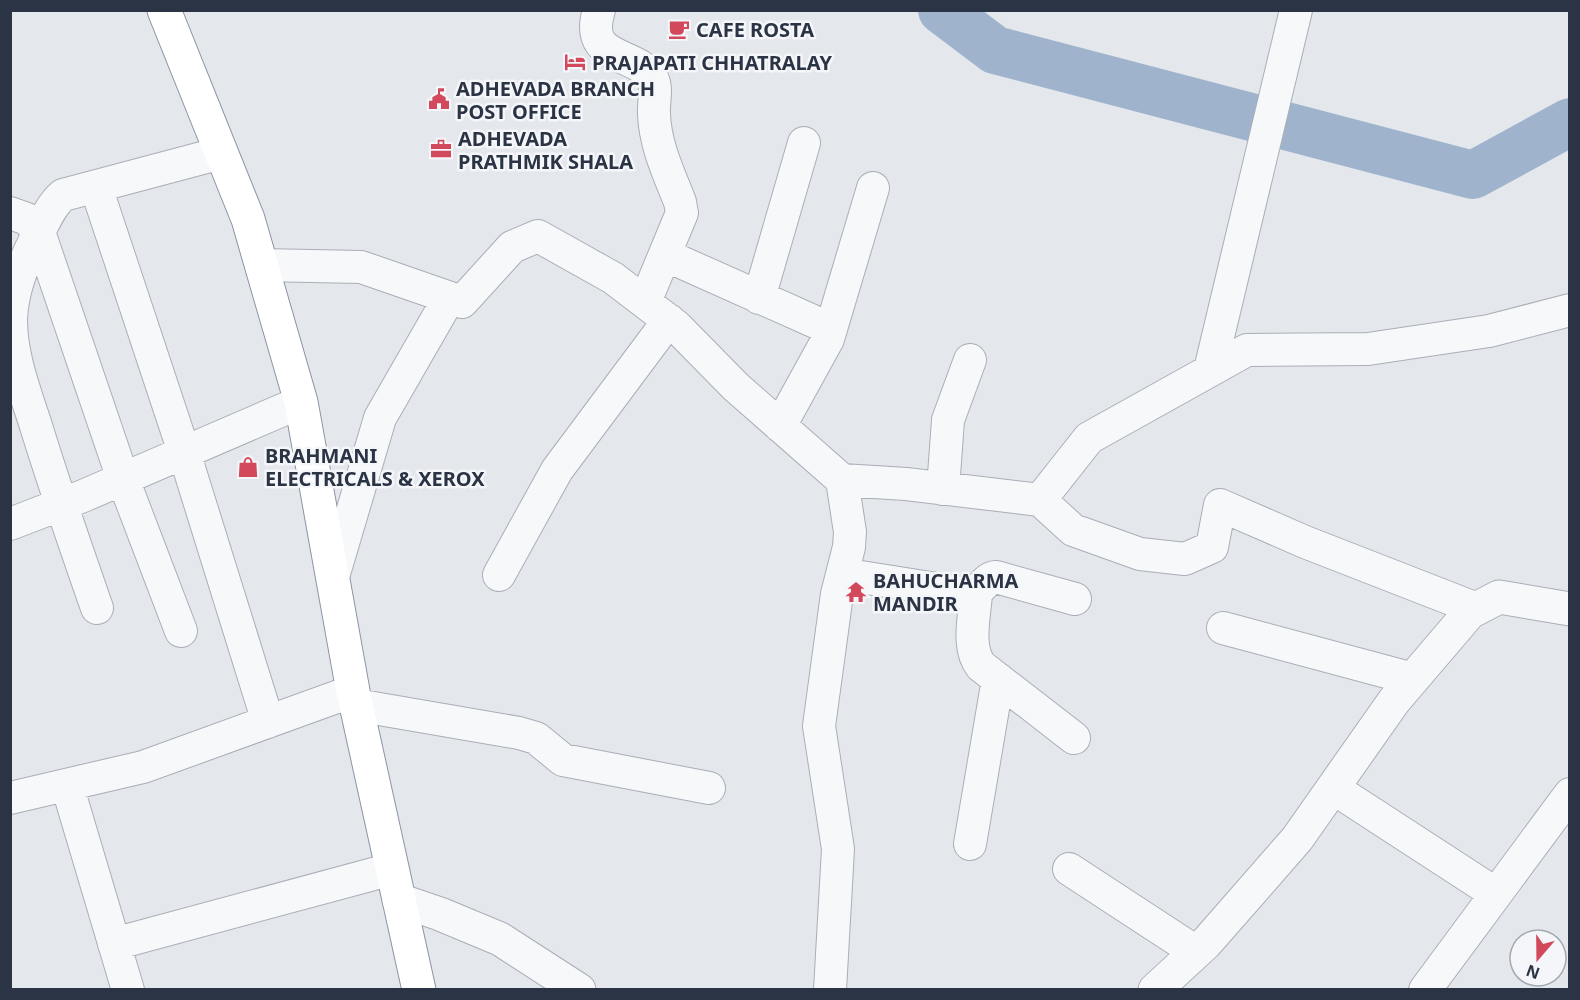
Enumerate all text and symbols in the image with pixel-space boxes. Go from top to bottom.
place label: CAFE ROSTA [696,16,814,43]
cafe icon: CAFE ROSTA [667,17,691,41]
place label: PRAJAPATI CHHATRALAY [592,49,832,76]
hotel icon: PRAJAPATI CHHATRALAY [563,50,587,74]
place label: ADHEVADA BRANCH POST OFFICE [456,75,655,125]
public building icon: ADHEVADA BRANCH POST OFFICE [427,87,451,111]
place label: ADHEVADA PRATHMIK SHALA [458,125,633,175]
office icon: ADHEVADA PRATHMIK SHALA [429,137,453,161]
place label: BRAHMANI ELECTRICALS & XEROX [265,442,485,492]
shop icon: BRAHMANI ELECTRICALS & XEROX [236,455,260,479]
place label: BAHUCHARMA MANDIR [873,567,1019,617]
temple icon: BAHUCHARMA MANDIR [844,580,868,604]
north arrow [1508,928,1568,988]
text: N [1523,960,1543,985]

